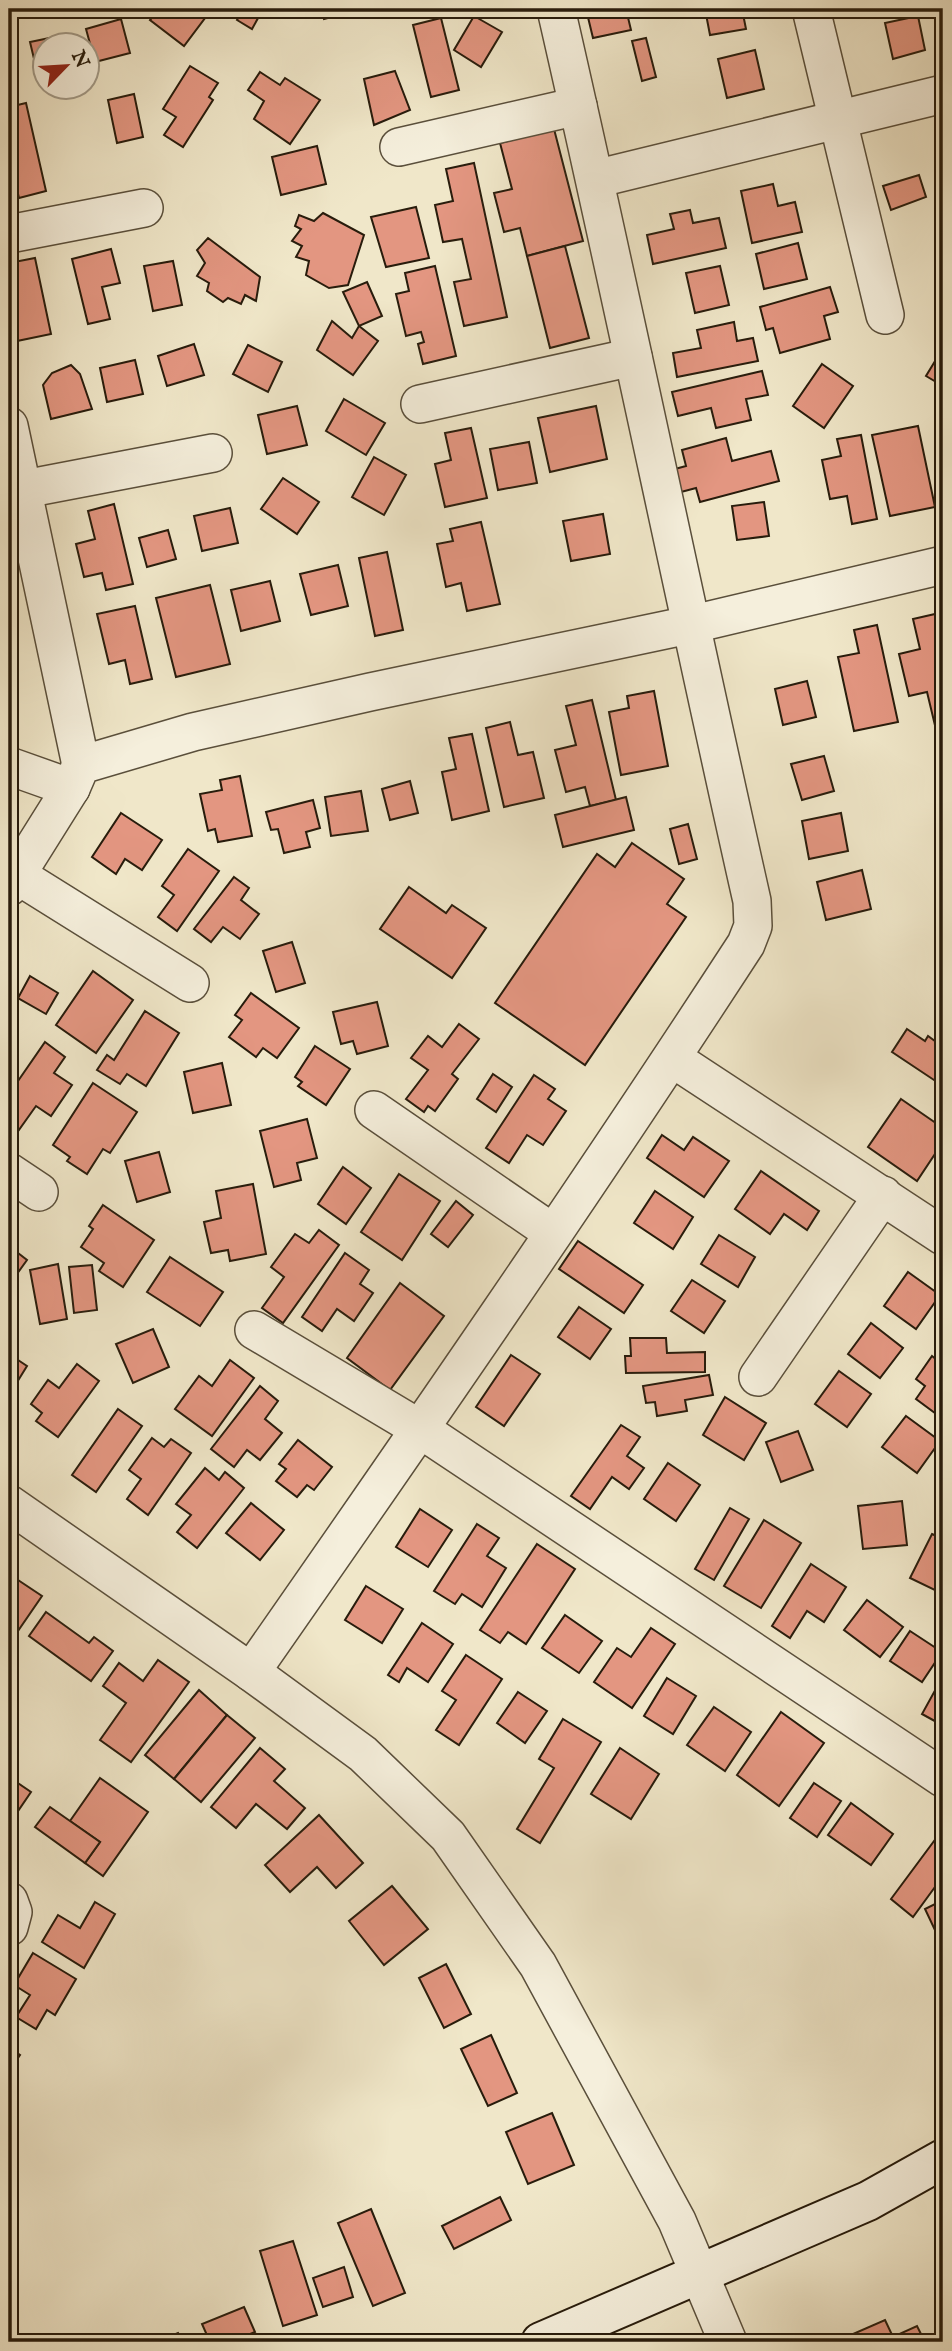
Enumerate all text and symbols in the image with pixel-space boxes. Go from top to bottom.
north arrow [32,32,102,102]
text: N [65,46,94,73]

